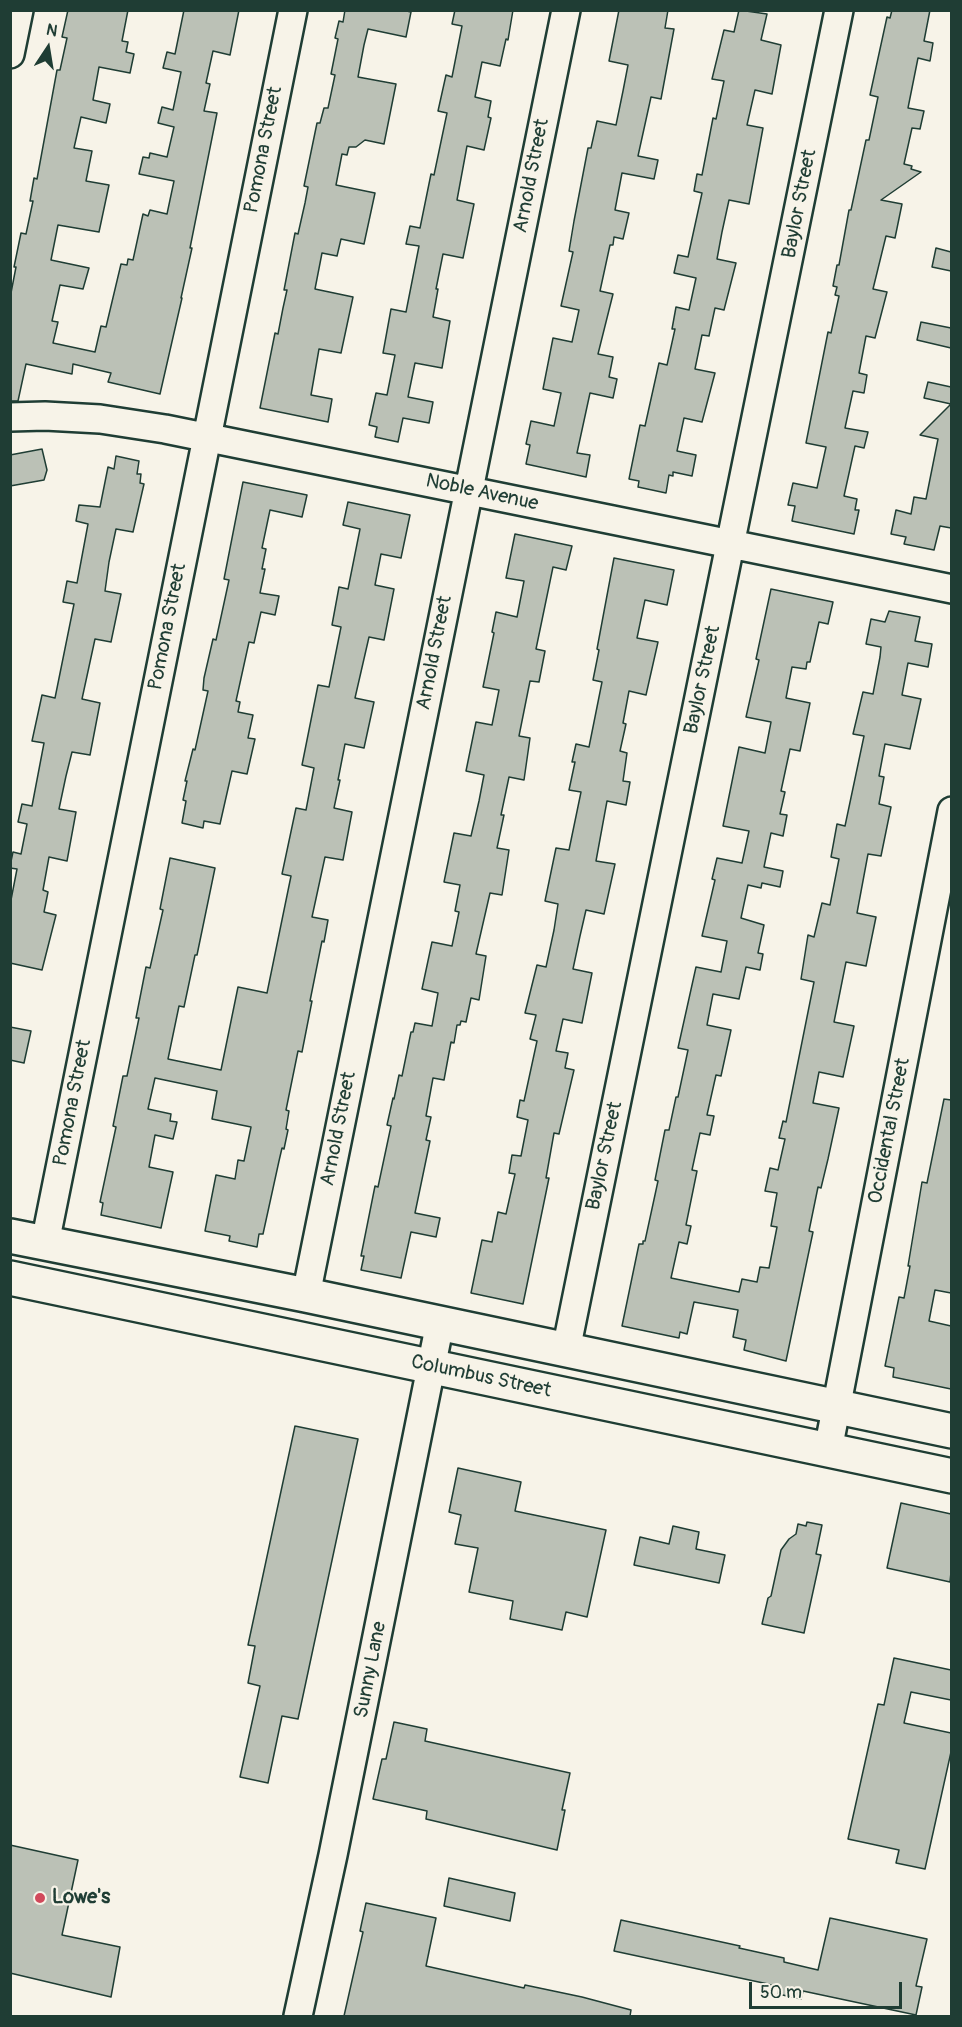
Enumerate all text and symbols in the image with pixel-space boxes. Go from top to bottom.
north arrow [18,18,78,78]
text: N [44,19,59,41]
street label: Pomona Street [240,85,288,215]
street label: Arnold Street [509,117,555,235]
street label: Baylor Street [778,148,822,260]
street label: Noble Avenue [423,469,541,517]
street label: Pomona Street [144,562,192,692]
street label: Arnold Street [412,594,458,712]
street label: Baylor Street [680,624,726,736]
street label: Pomona Street [49,1038,97,1168]
street label: Occidental Street [864,1056,916,1206]
street label: Arnold Street [316,1070,362,1188]
street label: Baylor Street [582,1100,628,1212]
street label: Columbus Street [409,1350,553,1404]
street label: Sunny Lane [350,1620,392,1720]
place label: Lowe's [52,1886,110,1910]
marker: Lowe's [33,1891,47,1905]
scale bar [752,1970,905,2008]
text: 50 m [760,1981,802,2004]

